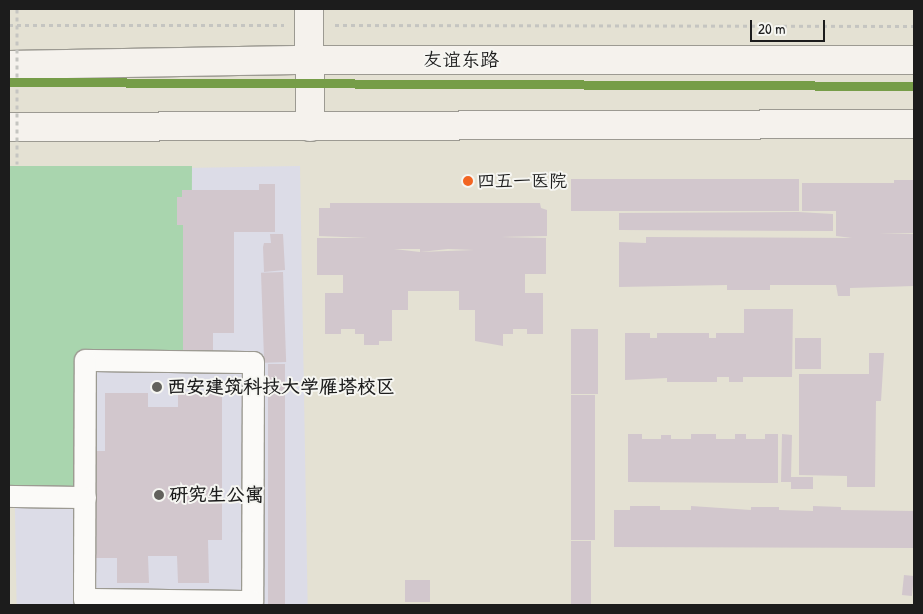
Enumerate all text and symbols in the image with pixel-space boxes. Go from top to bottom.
scale bar [753,10,828,42]
text: 20 m [758,18,785,39]
street label: 友谊东路 [423,49,499,71]
place label: 四五一医院 [477,170,567,192]
marker: 四五一医院 [463,176,473,186]
place label: 西安建筑科技大学雁塔校区 [167,376,395,398]
marker: 西安建筑科技大学雁塔校区 [151,381,163,393]
place label: 研究生公寓 [169,484,264,506]
marker: 研究生公寓 [153,489,165,501]

